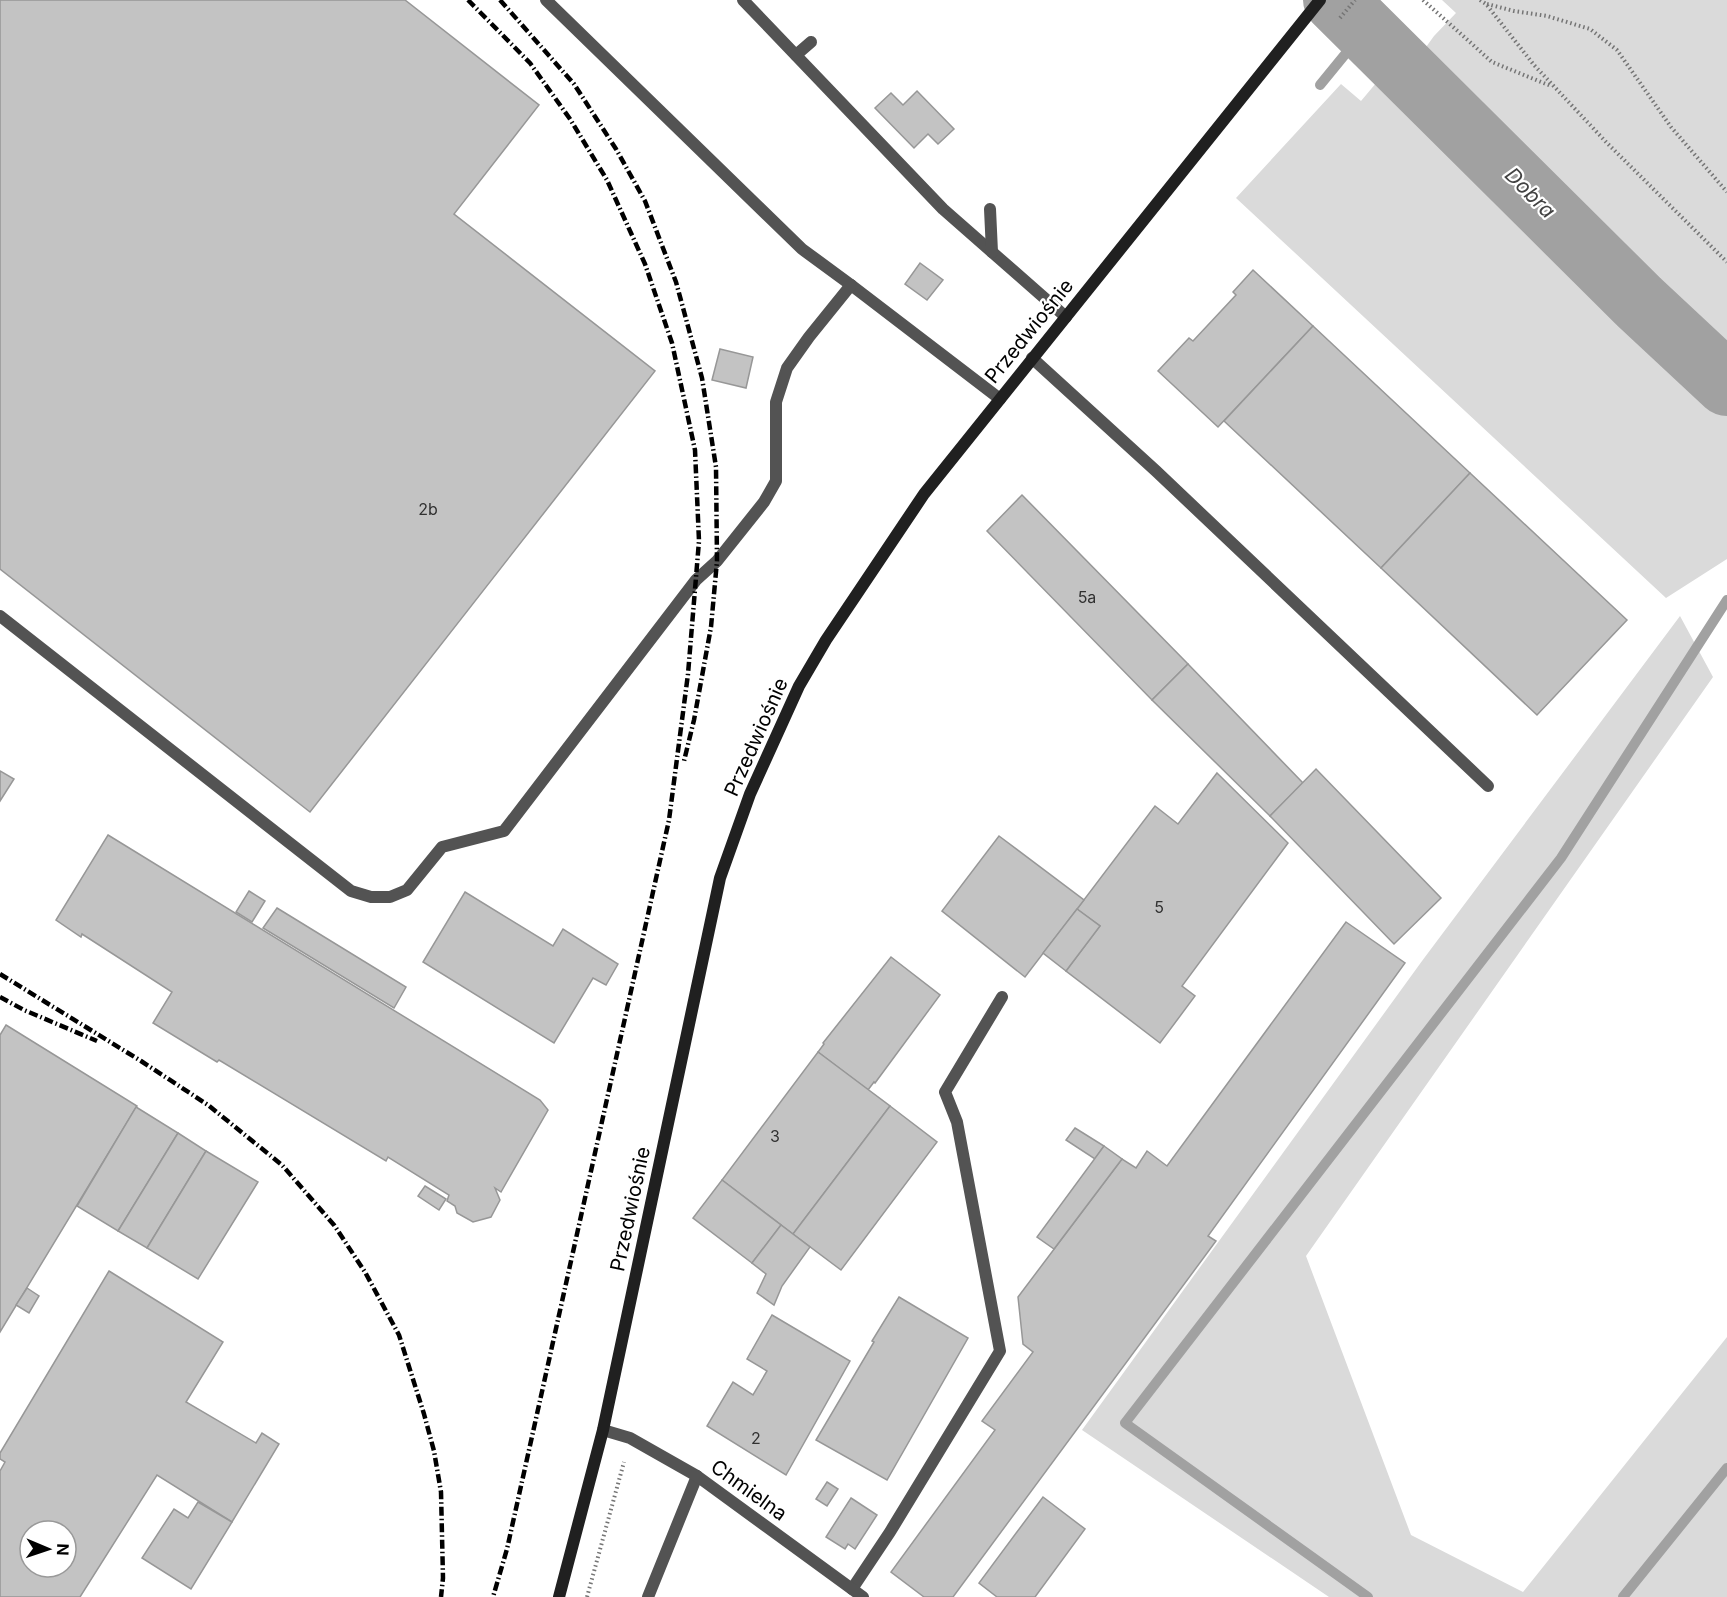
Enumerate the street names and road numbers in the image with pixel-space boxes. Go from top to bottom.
street label: Przedwiośnie [980,274,1078,388]
street label: Przedwiośnie [719,674,793,800]
street label: Przedwiośnie [605,1144,655,1274]
street label: Chmielna [706,1454,792,1526]

